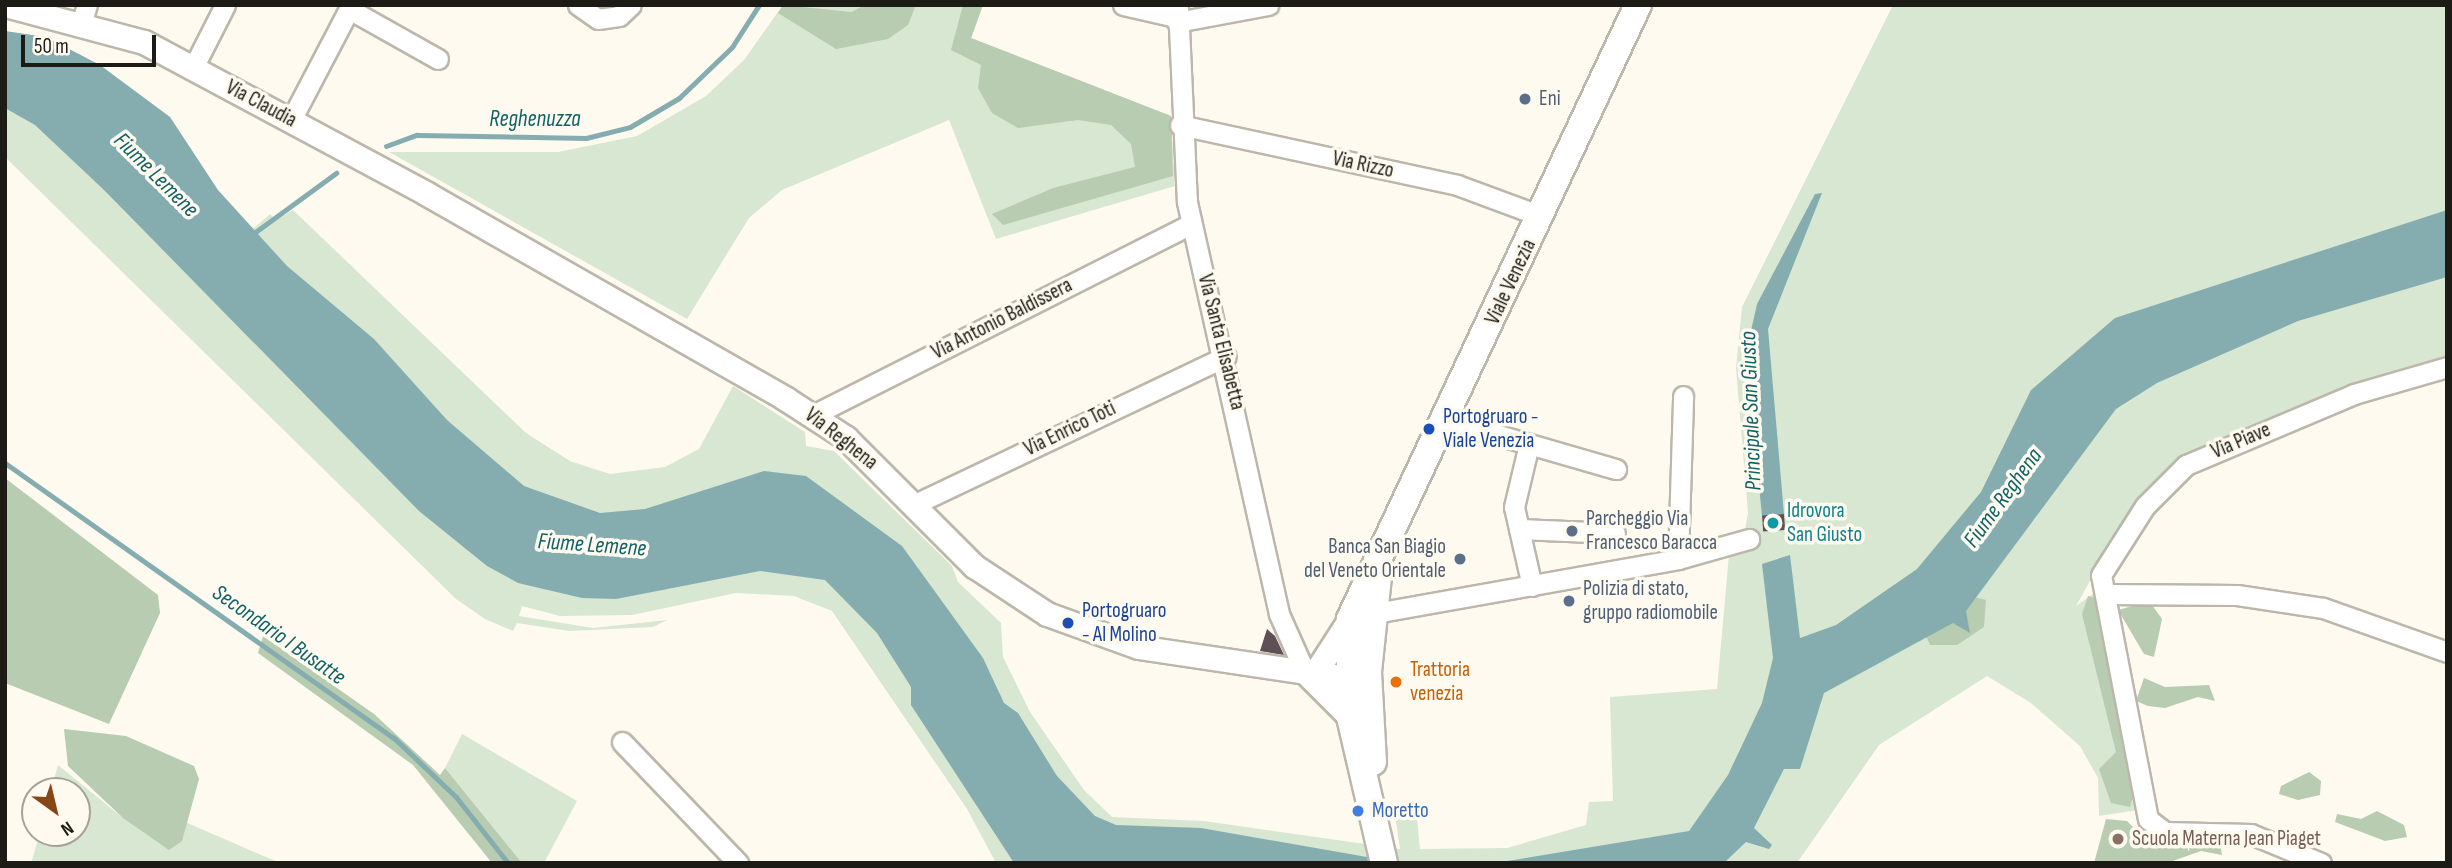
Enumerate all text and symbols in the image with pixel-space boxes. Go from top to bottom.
scale bar [24,21,159,65]
text: 50 m [34,34,69,59]
street label: Via Claudia [221,75,301,133]
place label: Eni [1539,86,1561,112]
marker: Eni [1517,91,1533,107]
water label: Reghenuzza [489,105,581,133]
water label: Fiume Lemene [108,127,204,223]
street label: Via Rizzo [1330,146,1396,184]
street label: Viale Venezia [1480,235,1542,329]
street label: Via Santa Elisabetta [1192,272,1250,412]
street label: Via Antonio Baldissera [928,273,1076,365]
water label: Principale San Giusto [1734,331,1768,491]
street label: Via Enrico Toti [1020,396,1120,462]
street label: Via Reghena [800,403,882,475]
place label: Portogruaro - Viale Venezia [1443,404,1538,454]
street label: Via Piave [2208,417,2274,465]
marker: Portogruaro - Viale Venezia [1421,421,1437,437]
water label: Fiume Reghena [1958,443,2048,553]
place label: Idrovora San Giusto [1787,498,1862,548]
place label: Parcheggio Via Francesco Baracca [1586,506,1717,556]
marker: Idrovora San Giusto [1765,515,1781,531]
marker: Parcheggio Via Francesco Baracca [1564,523,1580,539]
water label: Fiume Lemene [537,527,647,563]
place label: Banca San Biagio del Veneto Orientale [1304,534,1446,584]
marker: Banca San Biagio del Veneto Orientale [1452,551,1468,567]
place label: Polizia di stato, gruppo radiomobile [1583,576,1718,626]
water label: Secondario I Busatte [207,579,351,691]
marker: Polizia di stato, gruppo radiomobile [1561,593,1577,609]
place label: Portogruaro - Al Molino [1082,598,1166,648]
marker: Portogruaro - Al Molino [1060,615,1076,631]
place label: Trattoria venezia [1410,657,1470,707]
marker: Trattoria venezia [1388,674,1404,690]
north arrow [21,777,91,847]
place label: Moretto [1372,798,1429,824]
marker: Moretto [1350,803,1366,819]
text: N [56,816,78,841]
place label: Scuola Materna Jean Piaget [2132,826,2321,852]
marker: Scuola Materna Jean Piaget [2110,831,2126,847]

